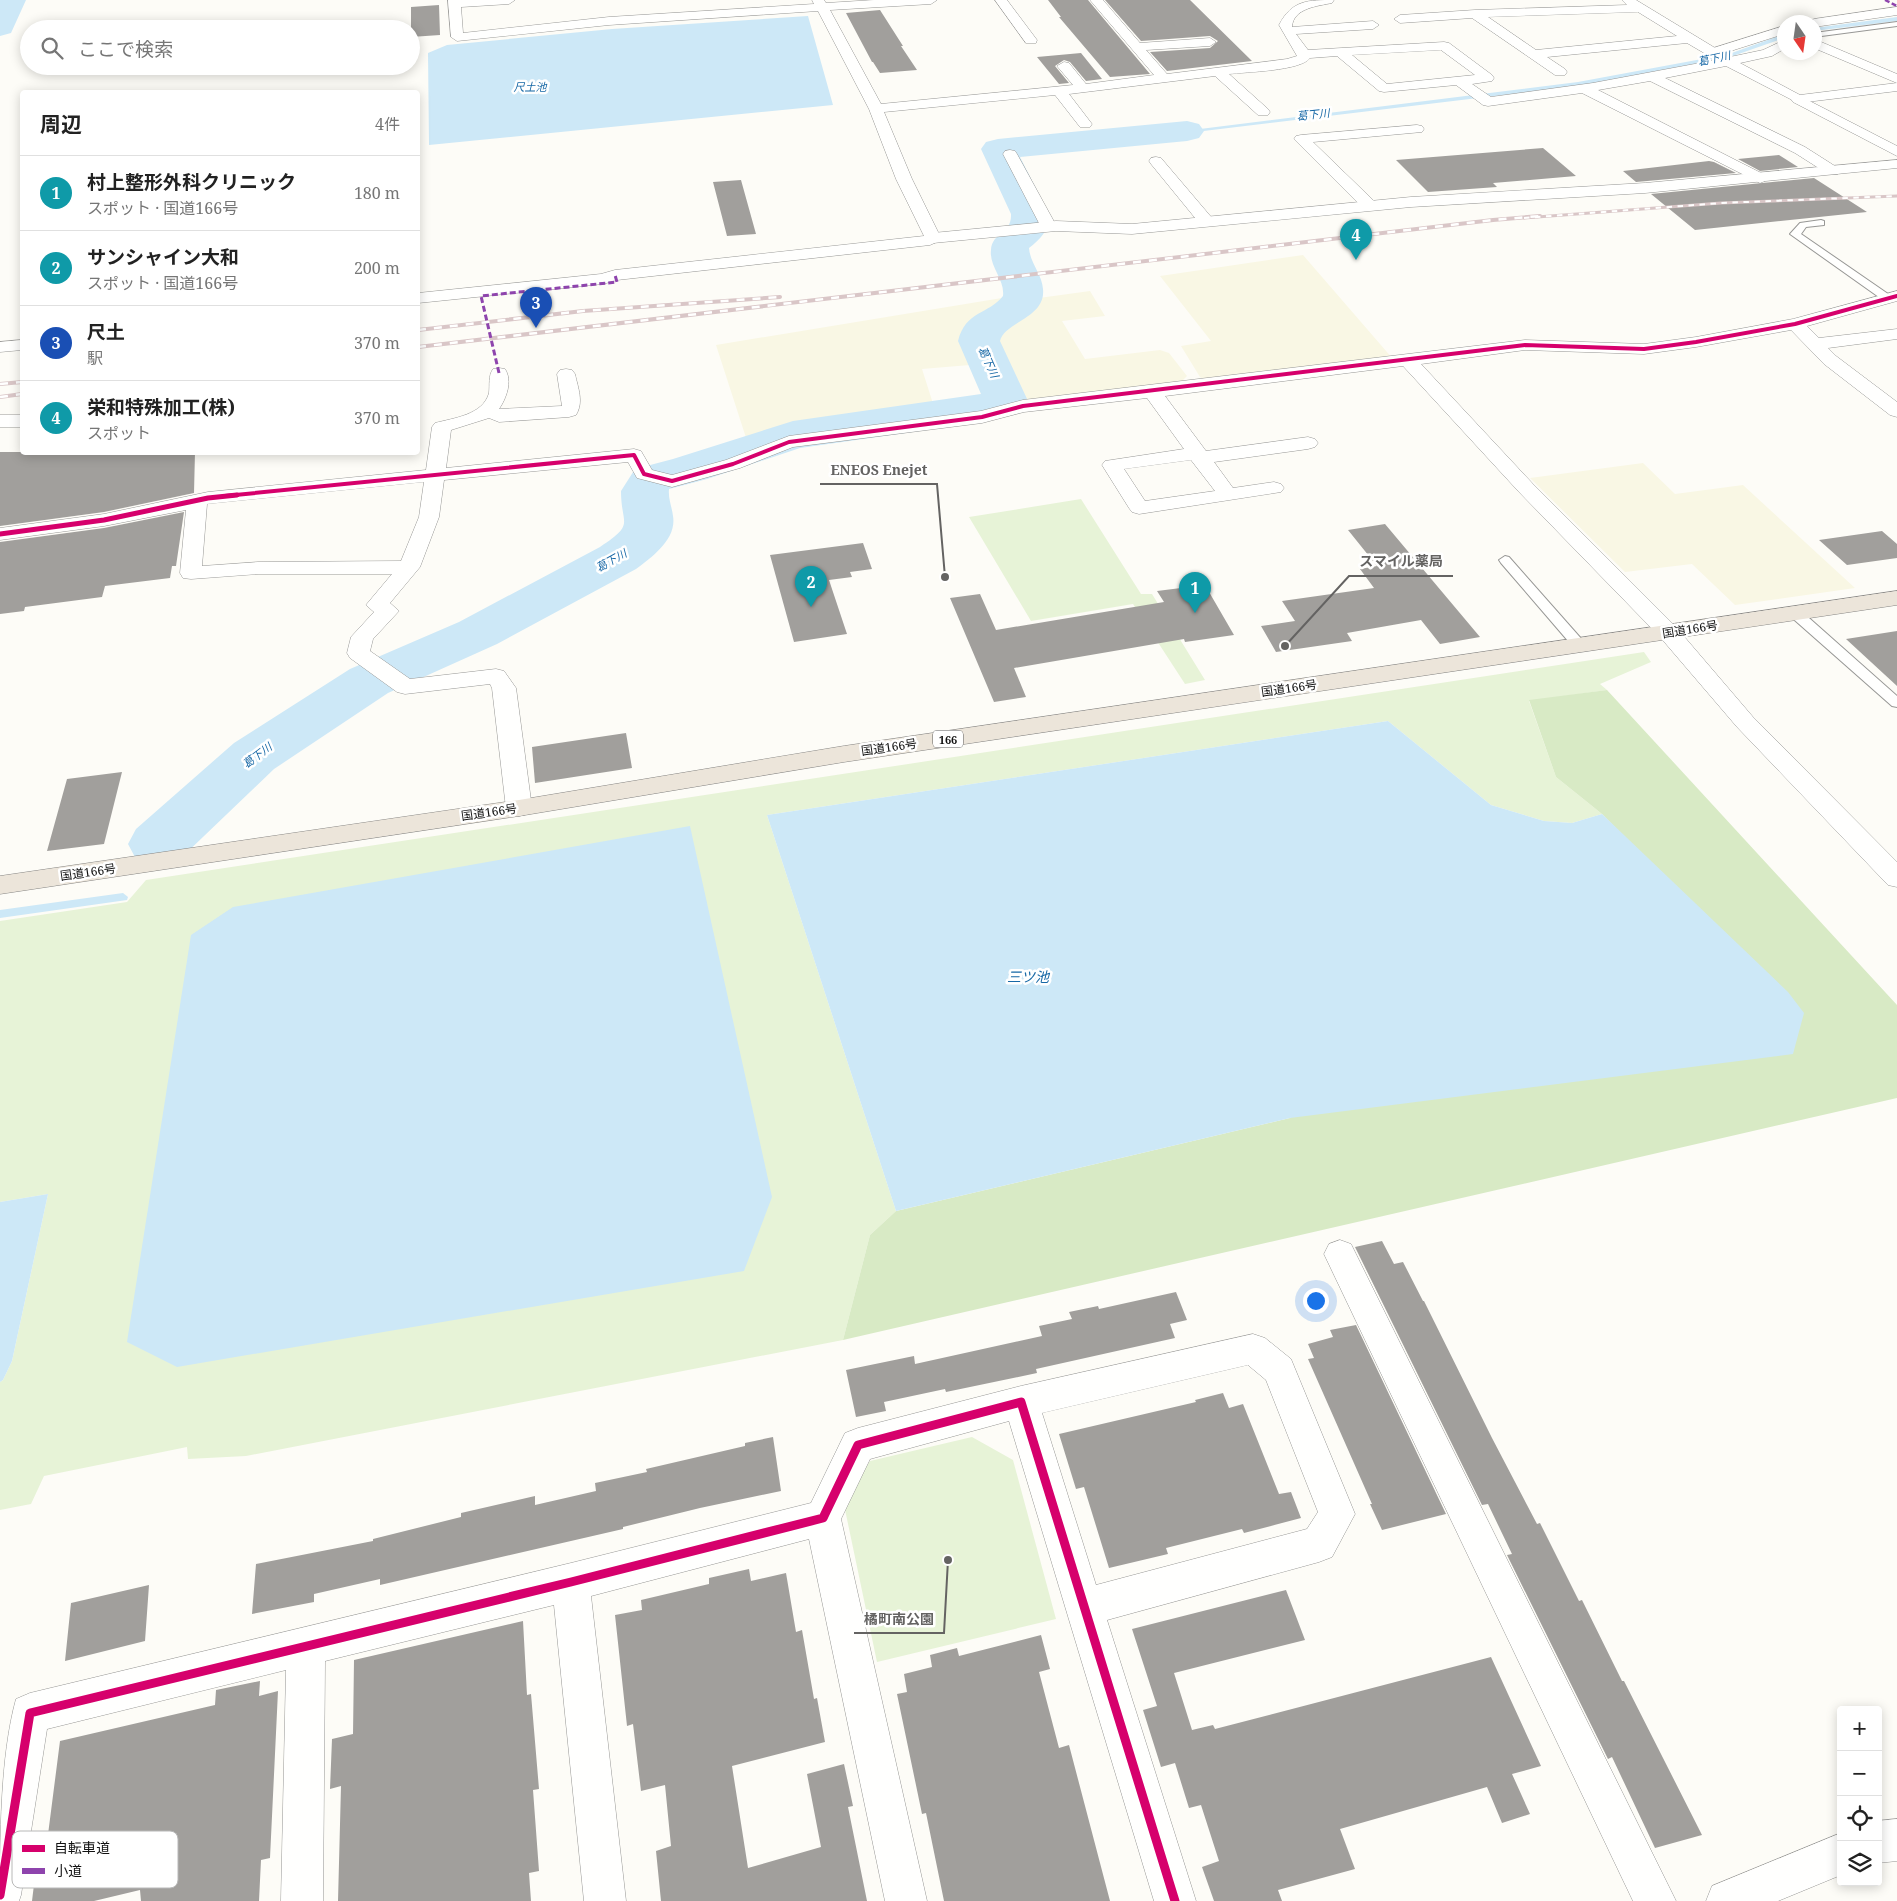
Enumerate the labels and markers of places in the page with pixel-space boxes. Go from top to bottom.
pin: 4 [1340,219,1372,260]
pin: 3 [520,287,552,328]
callout: ENEOS Enejet [820,455,937,484]
callout: スマイル薬局 [1349,547,1453,576]
pin: 2 [795,566,827,607]
pin: 1 [1179,572,1211,613]
callout: 橘町南公園 [854,1604,944,1633]

